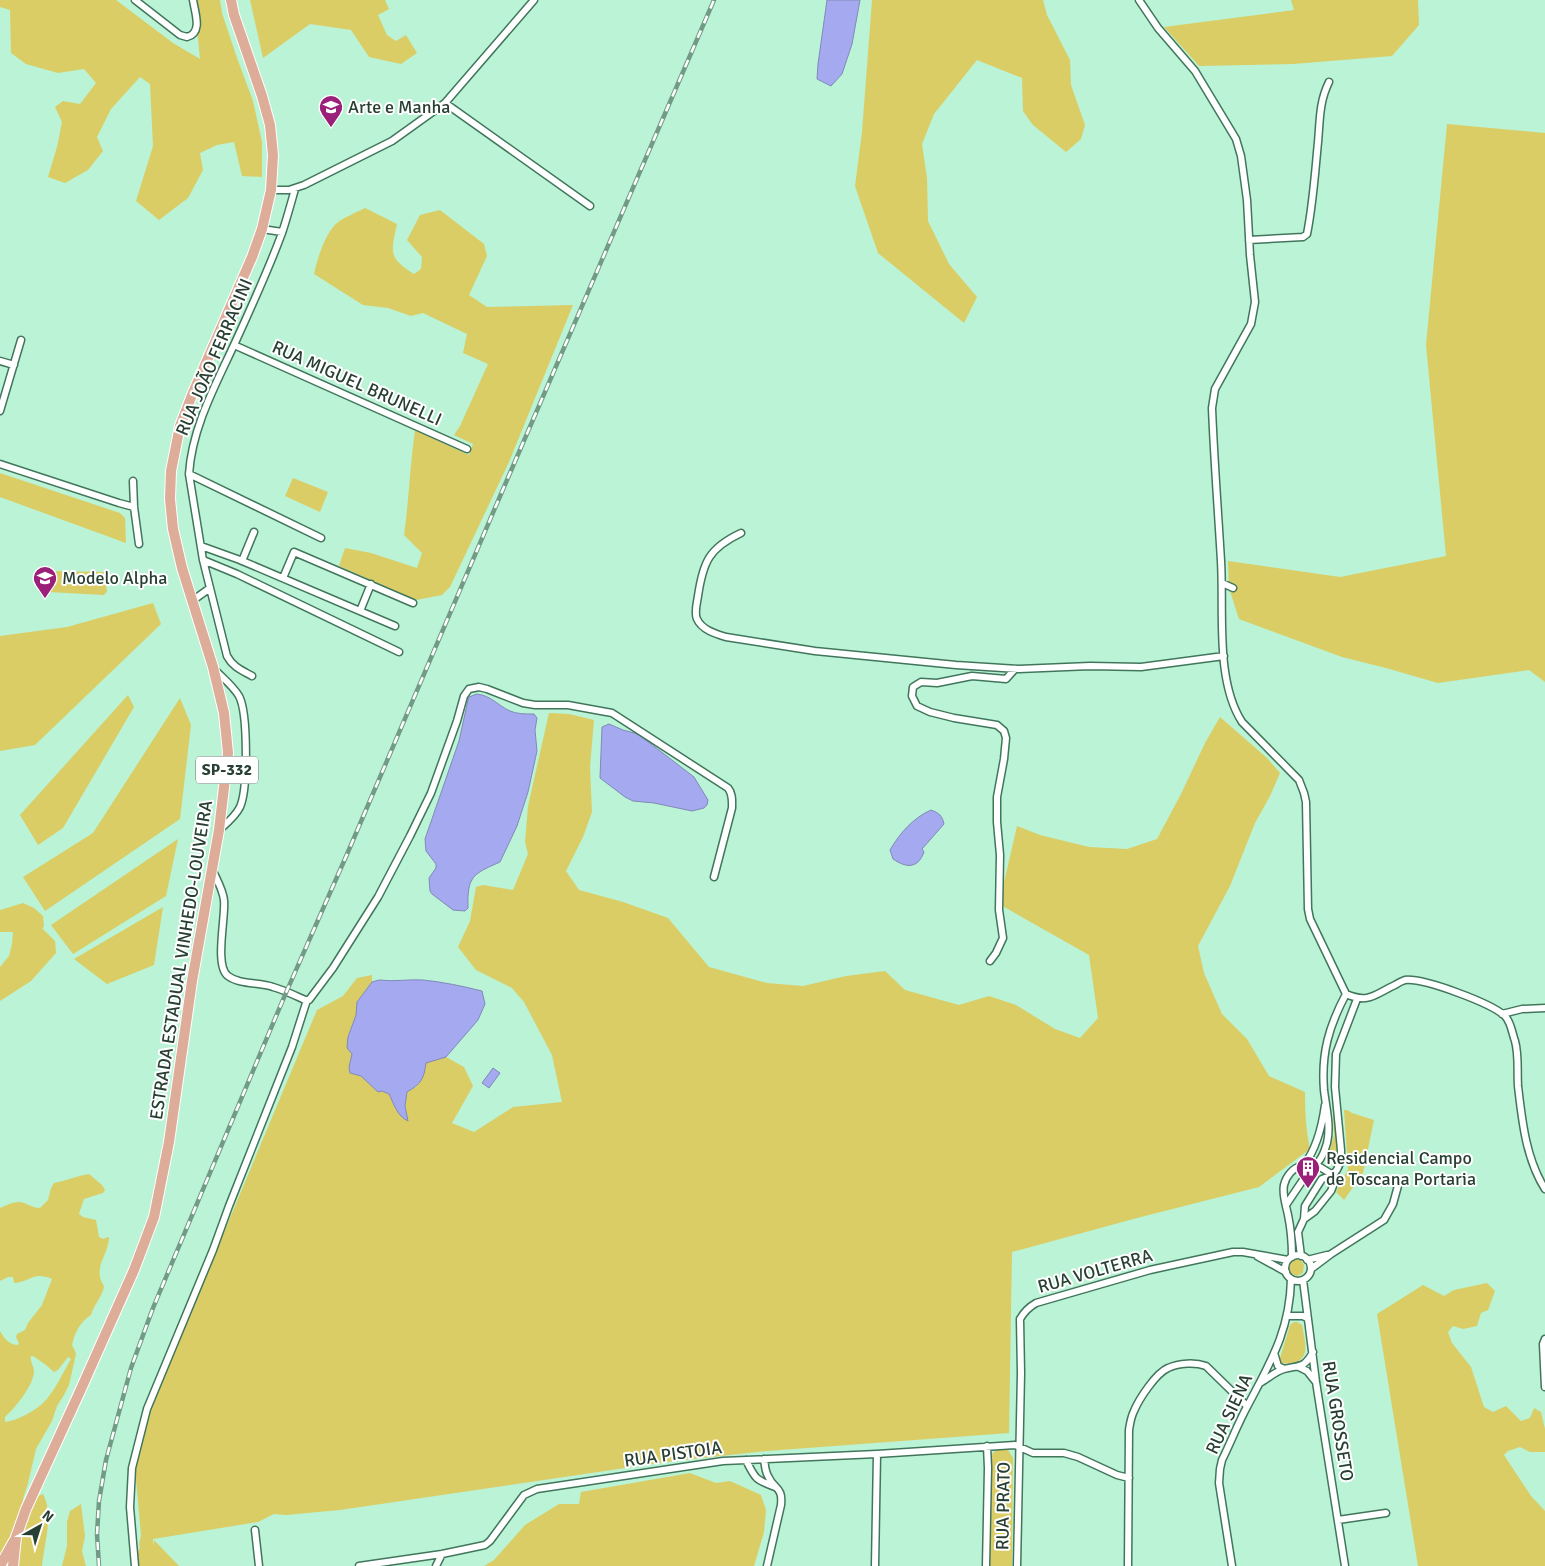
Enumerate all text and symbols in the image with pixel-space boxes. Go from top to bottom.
school or university icon: Arte e Manha [318,94,344,128]
place label: Arte e Manha [348,96,451,118]
street label: RUA JOÃO FERRACINI [171,275,257,439]
street label: RUA MIGUEL BRUNELLI [269,336,445,430]
school or university icon: Modelo Alpha [32,565,58,599]
place label: Modelo Alpha [62,567,167,589]
road number: SP-332 [196,756,258,784]
street label: ESTRADA ESTADUAL VINHEDO-LOUVEIRA [145,799,217,1121]
place label: Residencial Campo de Toscana Portaria [1326,1147,1476,1190]
building icon: Residencial Campo de Toscana Portaria [1295,1155,1321,1189]
street label: RUA VOLTERRA [1035,1244,1155,1298]
street label: RUA GROSSETO [1318,1359,1358,1483]
street label: RUA SIENA [1201,1370,1257,1458]
street label: RUA PISTOIA [623,1436,723,1472]
street label: RUA PRATO [991,1462,1015,1550]
north arrow [15,1501,65,1551]
text: N [39,1507,57,1526]

